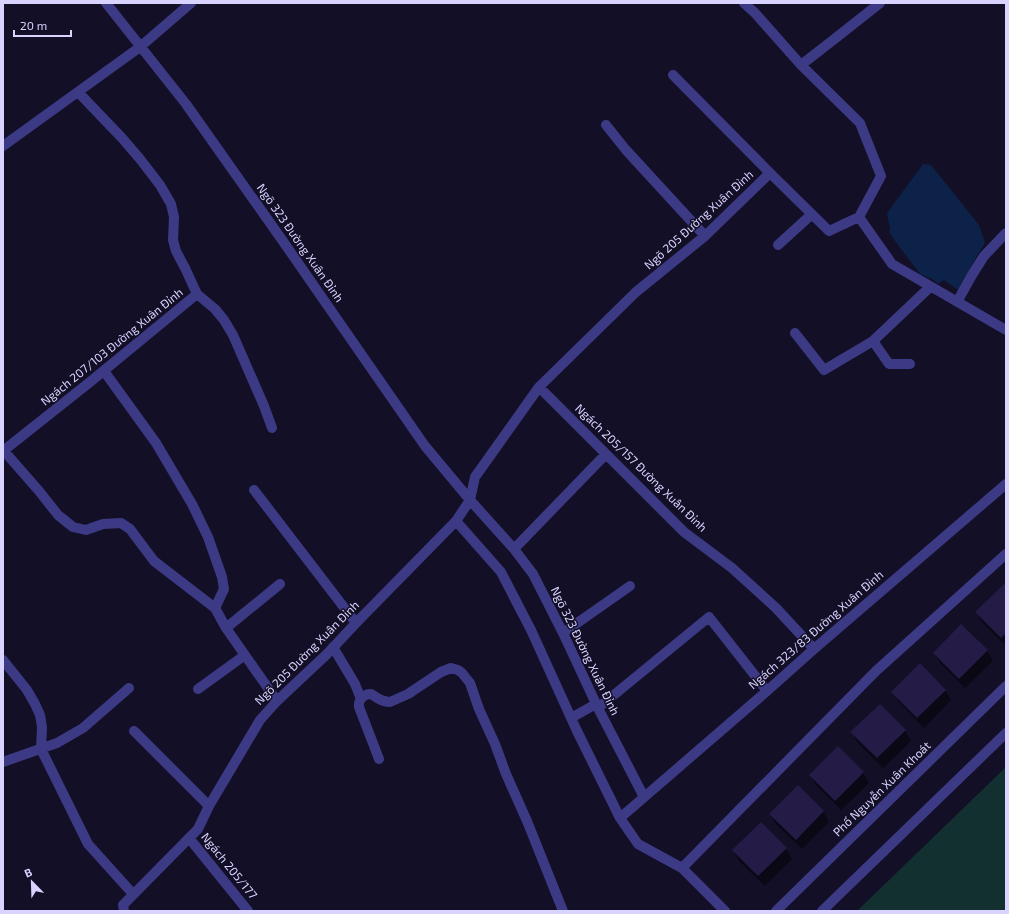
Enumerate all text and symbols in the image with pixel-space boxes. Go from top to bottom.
scale bar [14,12,71,38]
text: 20 m [20,18,47,32]
street label: Ngõ 205 Đường Xuân Đỉnh [641,167,756,272]
street label: Ngõ 323 Đường Xuân Đỉnh [255,181,347,304]
street label: Ngách 207/103 Đường Xuân Đỉnh [38,285,185,408]
street label: Ngách 205/157 Đường Xuân Đỉnh [573,401,710,534]
street label: Ngách 323/83 Đường Xuân Đỉnh [745,567,886,692]
street label: Ngõ 323 Đường Xuân Đỉnh [549,584,623,717]
street label: Ngõ 205 Đường Xuân Đỉnh [251,597,361,707]
street label: Phố Nguyễn Xuân Khoát [830,738,933,839]
street label: Ngách 205/177 [199,830,261,901]
north arrow [12,862,52,902]
text: B [22,865,34,880]

